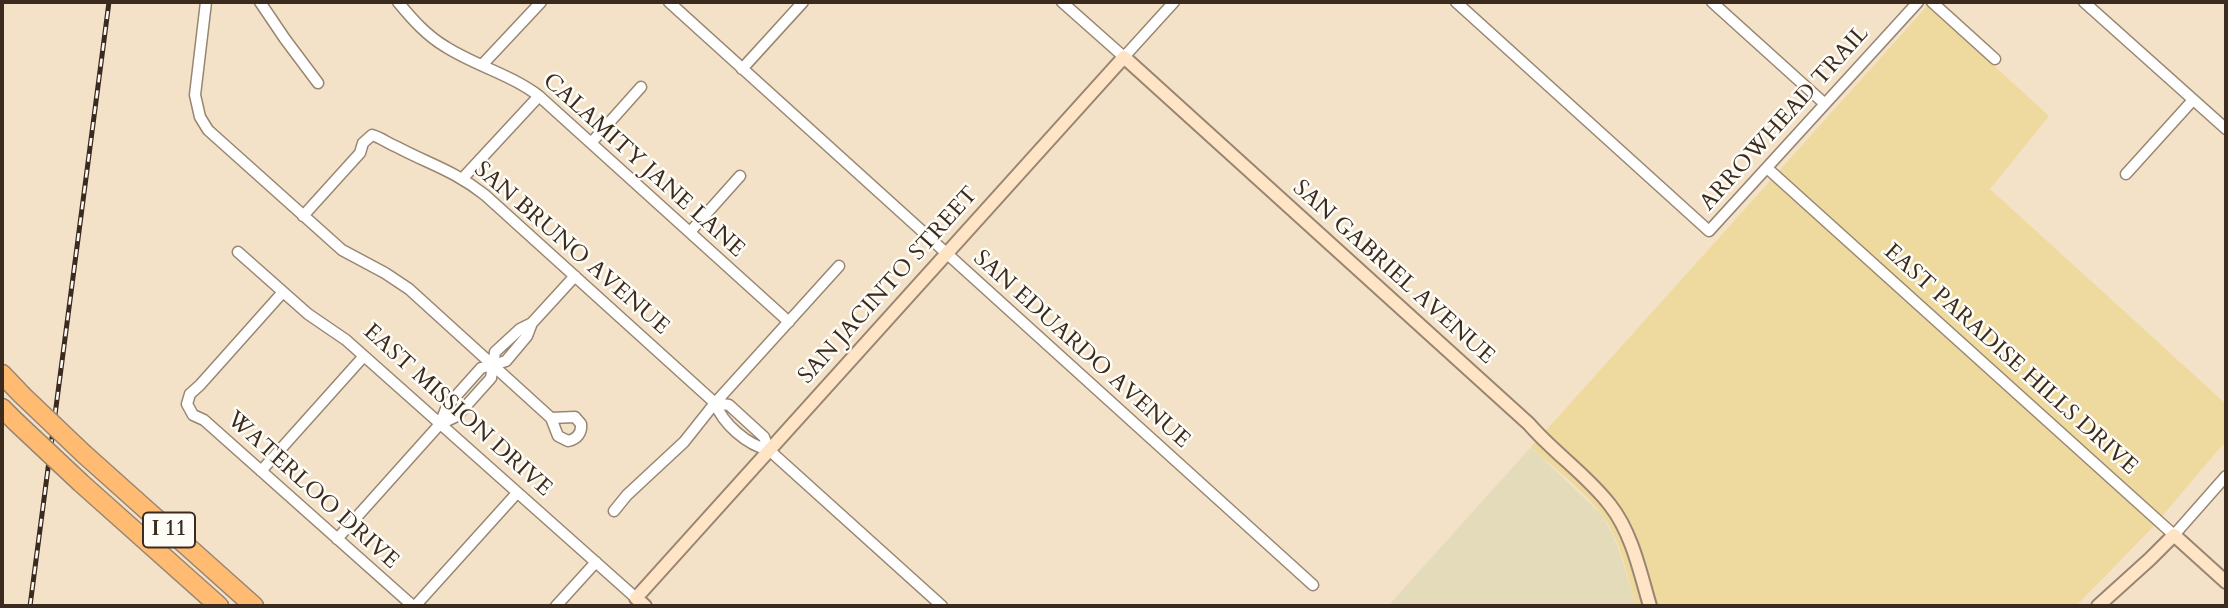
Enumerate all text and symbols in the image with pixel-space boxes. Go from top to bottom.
street label: ARROWHEAD TRAIL [1695,21,1875,217]
street label: CALAMITY JANE LANE [536,68,750,264]
street label: SAN BRUNO AVENUE [468,157,674,341]
street label: SAN GABRIEL AVENUE [1286,175,1500,371]
street label: SAN JACINTO STREET [793,182,985,390]
street label: EAST PARADISE HILLS DRIVE [1877,239,2143,481]
street label: SAN EDUARDO AVENUE [967,245,1195,455]
street label: EAST MISSION DRIVE [357,319,557,503]
street label: WATERLOO DRIVE [220,406,404,576]
road number: I 11 [143,512,195,548]

